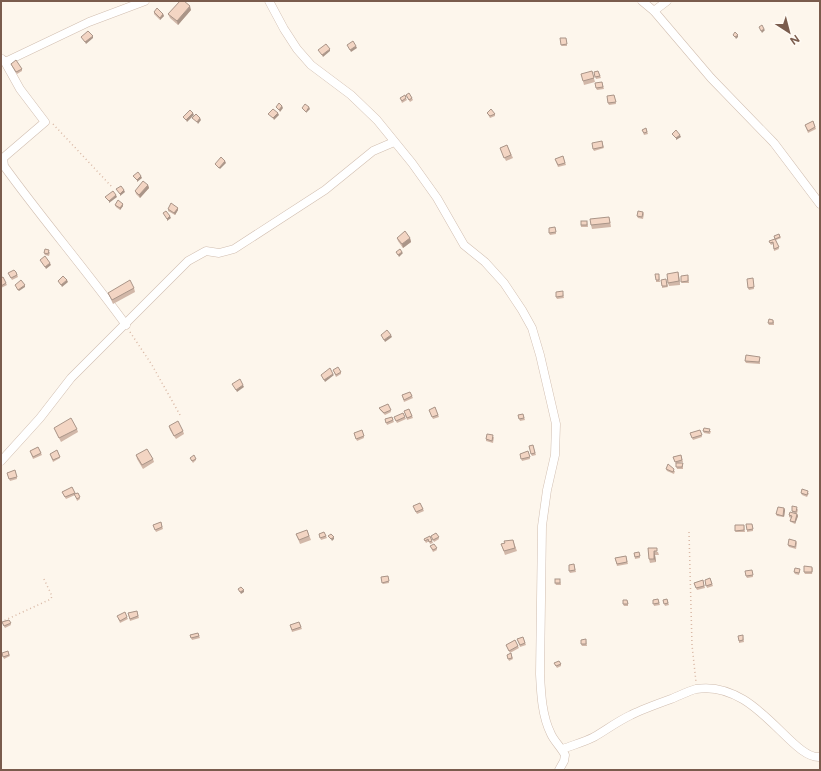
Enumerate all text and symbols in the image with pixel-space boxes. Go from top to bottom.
north arrow [769,12,809,52]
text: N [787,32,802,47]

